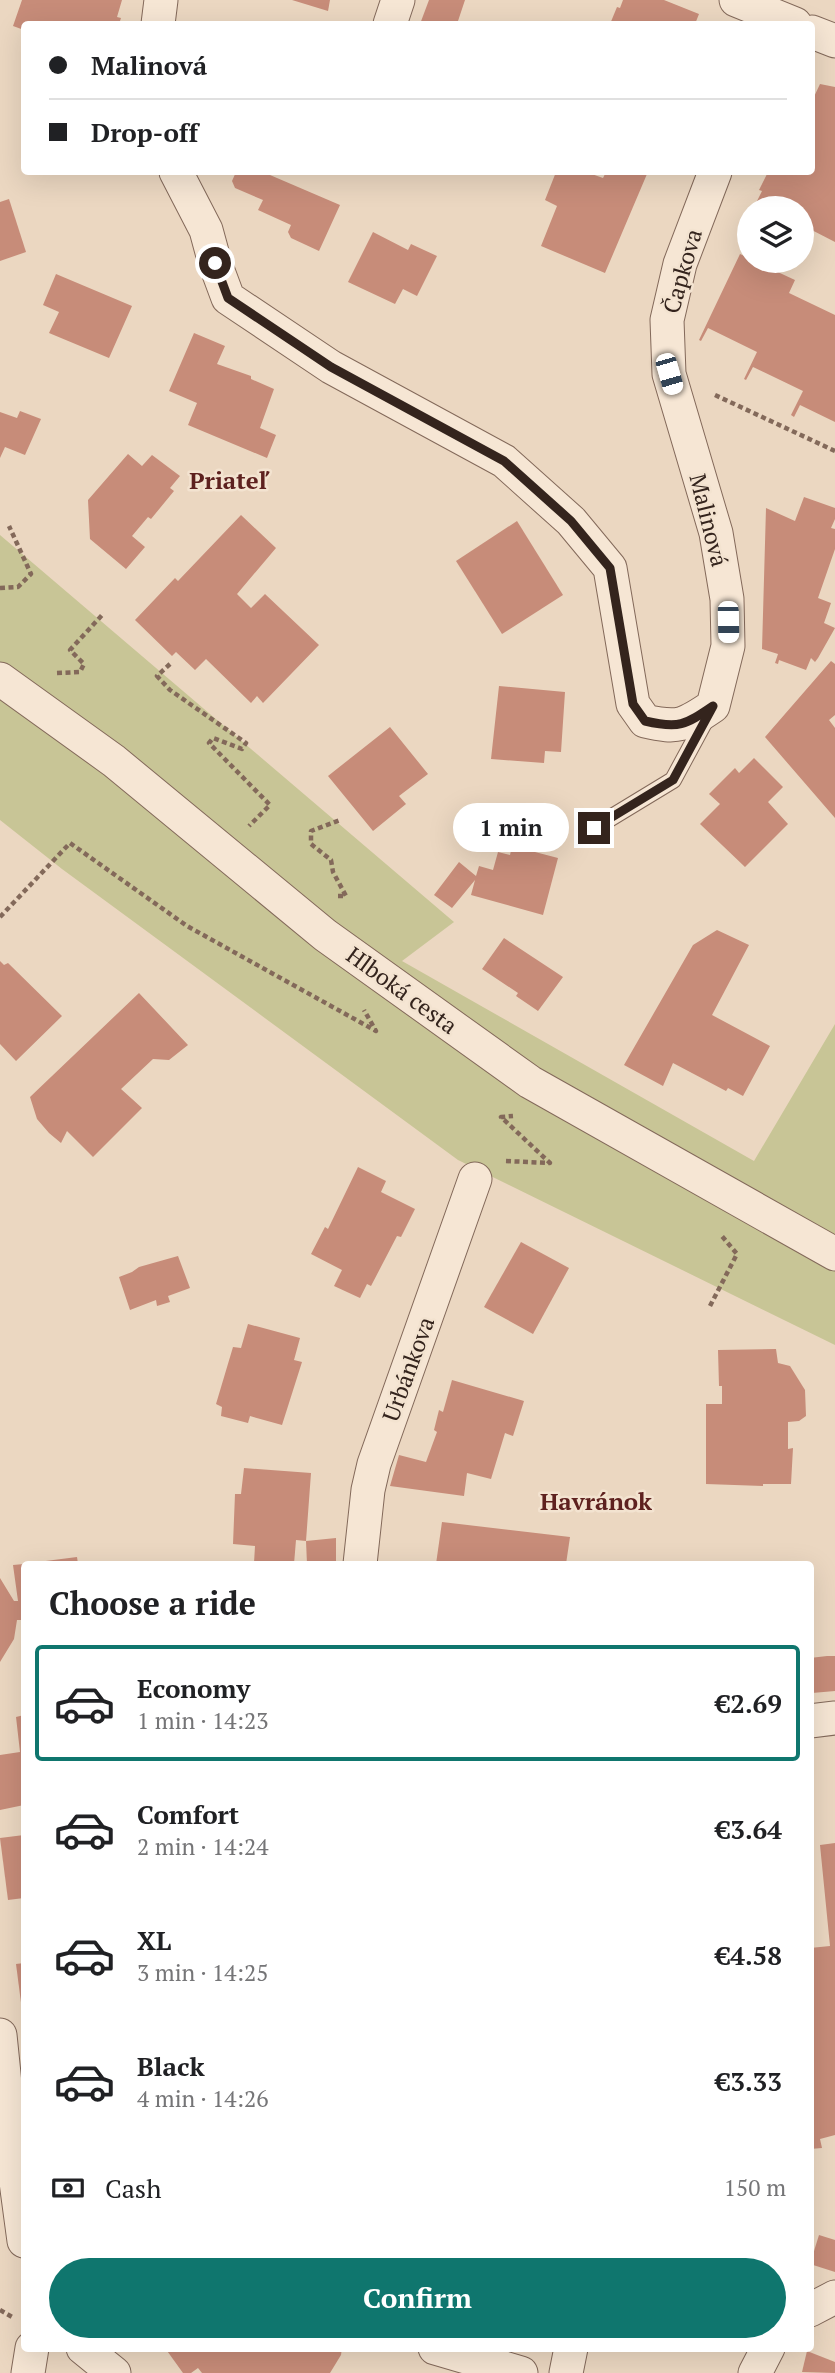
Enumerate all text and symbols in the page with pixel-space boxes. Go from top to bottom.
text: Malinová [91,48,207,82]
text: Drop-off [91,115,198,149]
map controls [737,196,814,273]
button: layers [737,196,814,273]
street label: Čapkova [655,225,709,317]
route start [199,247,231,279]
car [654,351,685,397]
district label: Priateľ [189,464,270,496]
street label: Malinová [683,470,736,570]
car [718,601,739,643]
callout: 1 min [454,804,570,852]
text: 1 min [480,812,542,843]
route end [578,812,610,844]
street label: Hlboká cesta [340,939,464,1041]
street label: Urbánkova [375,1312,441,1426]
district label: Havránok [540,1485,652,1517]
text: Choose a ride [49,1582,256,1624]
text: Economy [137,1671,250,1705]
icon: car [53,1672,116,1735]
text: €2.69 [716,1686,782,1720]
text: 1 min · 14:23 [137,1705,269,1736]
text: Comfort [137,1797,239,1831]
icon: car [53,1798,116,1861]
text: €3.64 [716,1812,782,1846]
text: 2 min · 14:24 [137,1831,269,1862]
text: XL [137,1923,171,1957]
icon: car [53,1924,116,1987]
text: €4.58 [716,1938,782,1972]
text: 3 min · 14:25 [137,1957,269,1988]
text: Black [137,2049,205,2083]
icon: car [53,2050,116,2113]
text: €3.33 [716,2064,782,2098]
text: 4 min · 14:26 [137,2083,269,2114]
icon: cash [49,2169,87,2207]
text: Cash [105,2171,161,2205]
text: 150 m [724,2172,786,2203]
button: Confirm [49,2258,786,2338]

